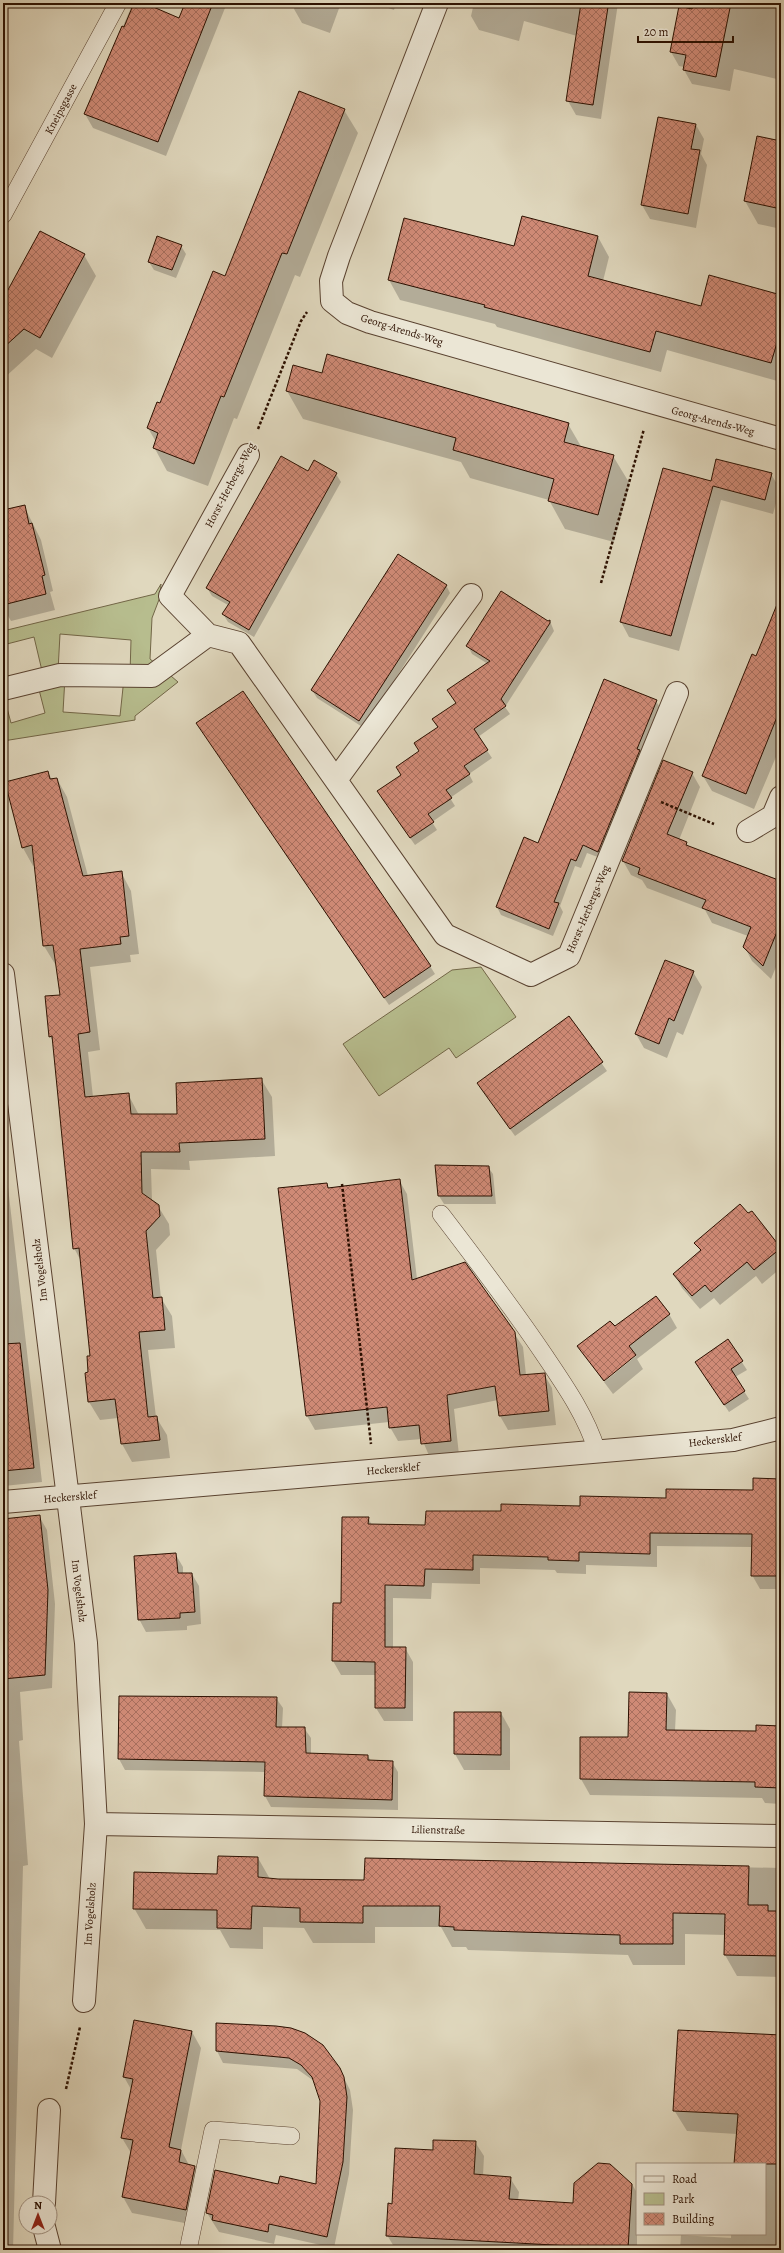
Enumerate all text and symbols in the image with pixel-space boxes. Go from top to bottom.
scale bar [638,18,733,44]
text: 20 m [644,24,668,40]
street label: Kneipsgasse [41,81,81,137]
street label: Georg-Arends-Weg [359,310,446,350]
street label: Georg-Arends-Weg [670,403,757,439]
street label: Horst-Herbergs-Weg [201,439,259,530]
street label: Horst-Herbergs-Weg [563,862,614,955]
street label: Im Vogelsholz [29,1238,51,1302]
street label: Heckersklef [688,1429,744,1451]
street label: Heckersklef [366,1459,422,1479]
street label: Heckersklef [43,1487,99,1507]
street label: Im Vogelsholz [68,1559,90,1623]
street label: Lilienstraße [411,1822,465,1838]
street label: Im Vogelsholz [80,1882,100,1946]
legend [636,2163,766,2235]
text: Road [672,2171,698,2187]
text: Park [672,2191,695,2207]
north arrow [18,2195,58,2235]
text: N [34,2198,42,2213]
text: Building [672,2211,714,2227]

